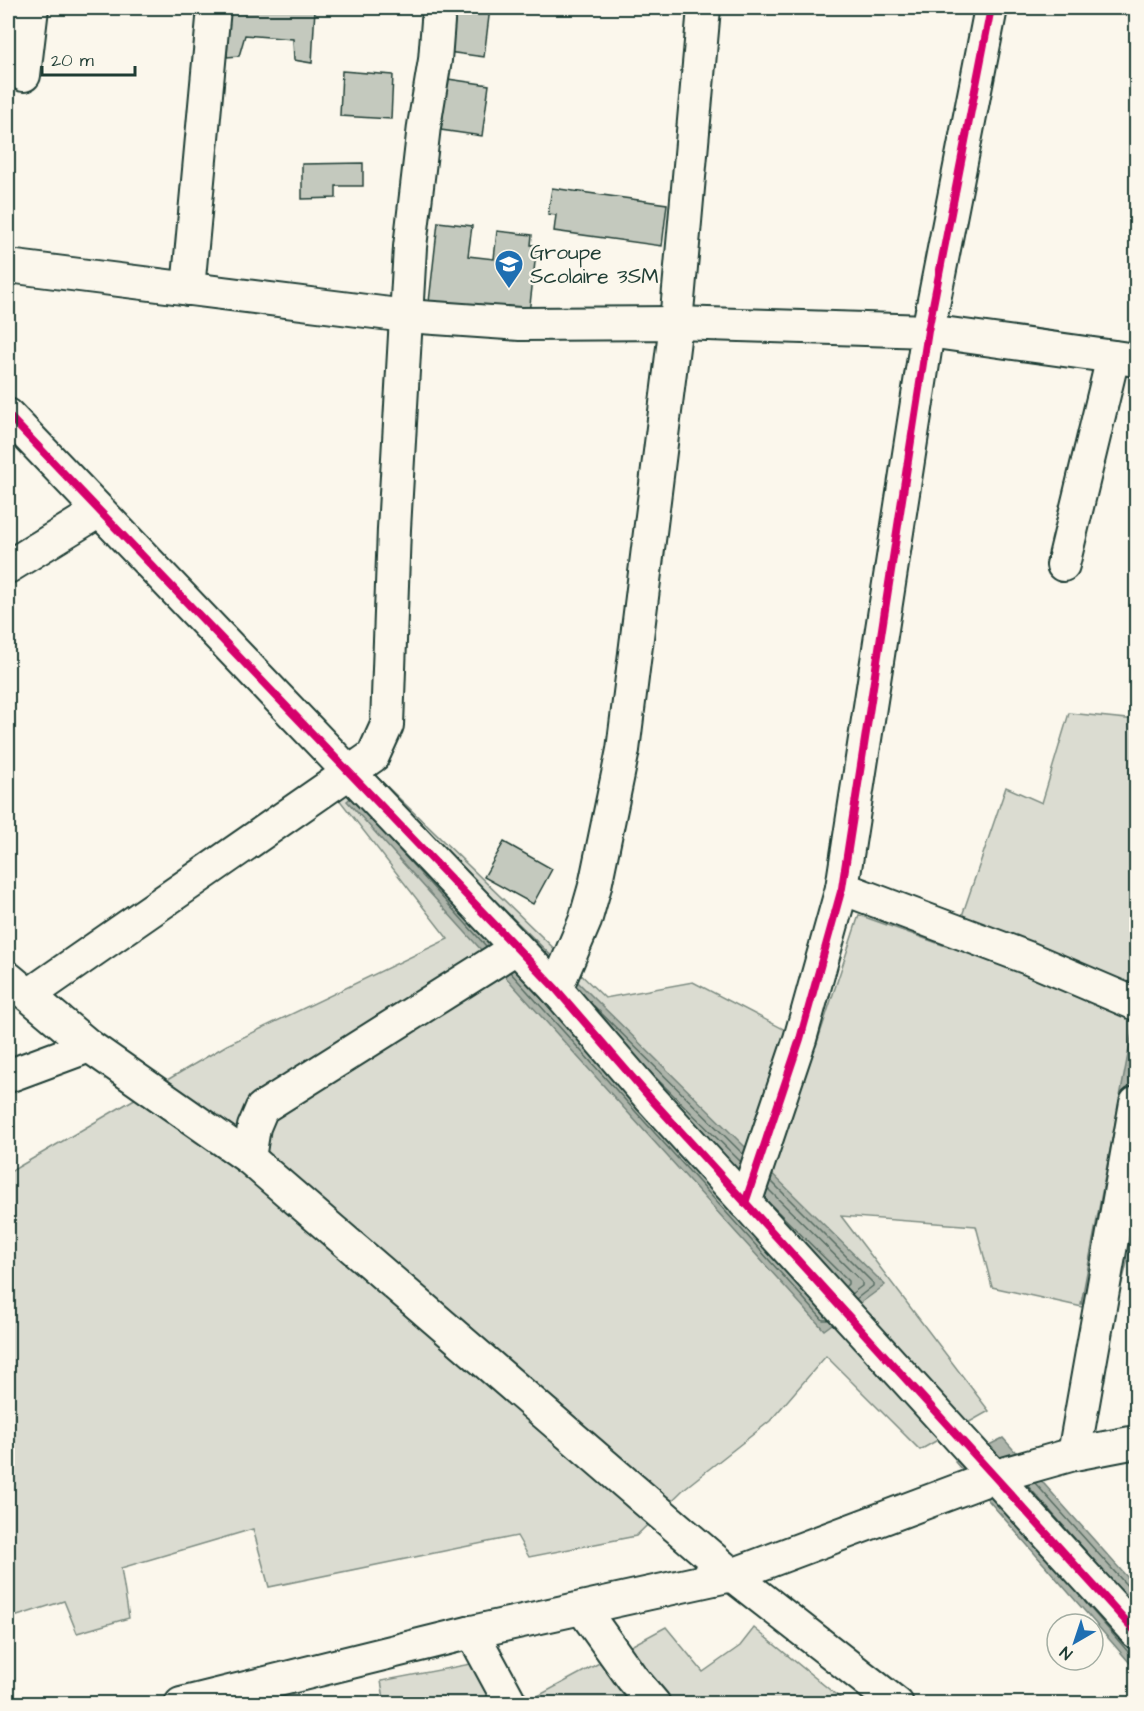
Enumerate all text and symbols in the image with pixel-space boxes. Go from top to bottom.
scale bar [42,39,135,77]
text: 20 m [51,48,94,73]
place label: Groupe Scolaire 3SM [530,238,659,291]
school or university icon: Groupe Scolaire 3SM [493,248,525,290]
north arrow [1045,1612,1105,1672]
text: N [1055,1641,1077,1665]

